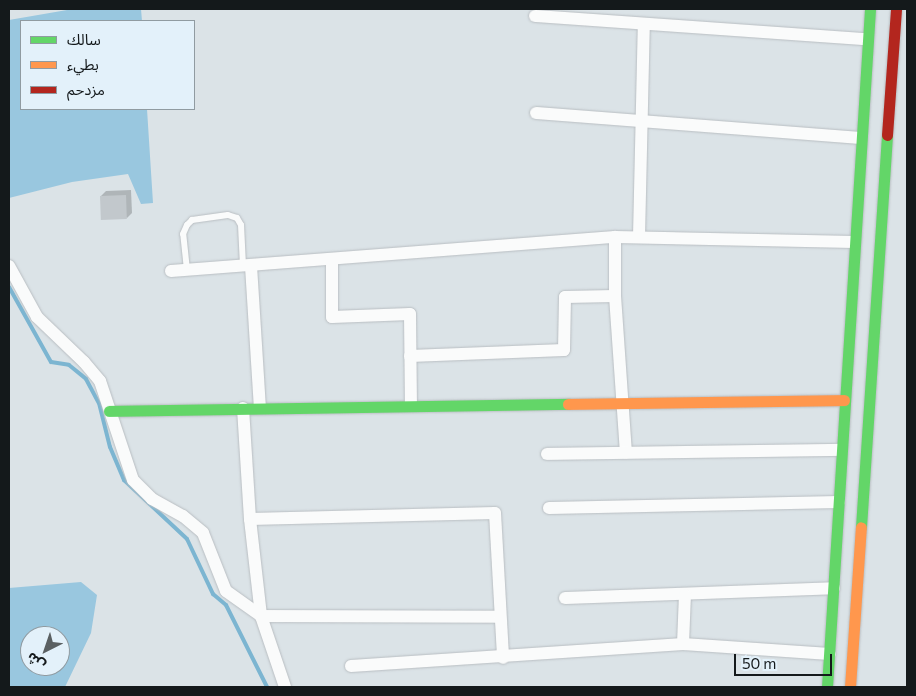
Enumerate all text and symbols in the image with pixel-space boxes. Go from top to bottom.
legend [20,20,195,110]
text: سالك [67,30,101,48]
text: بطيء [67,55,99,73]
text: مزدحم [67,80,105,98]
north arrow [20,626,70,676]
scale bar [736,644,834,676]
text: ش [23,649,48,675]
text: 50 m [742,654,776,672]

